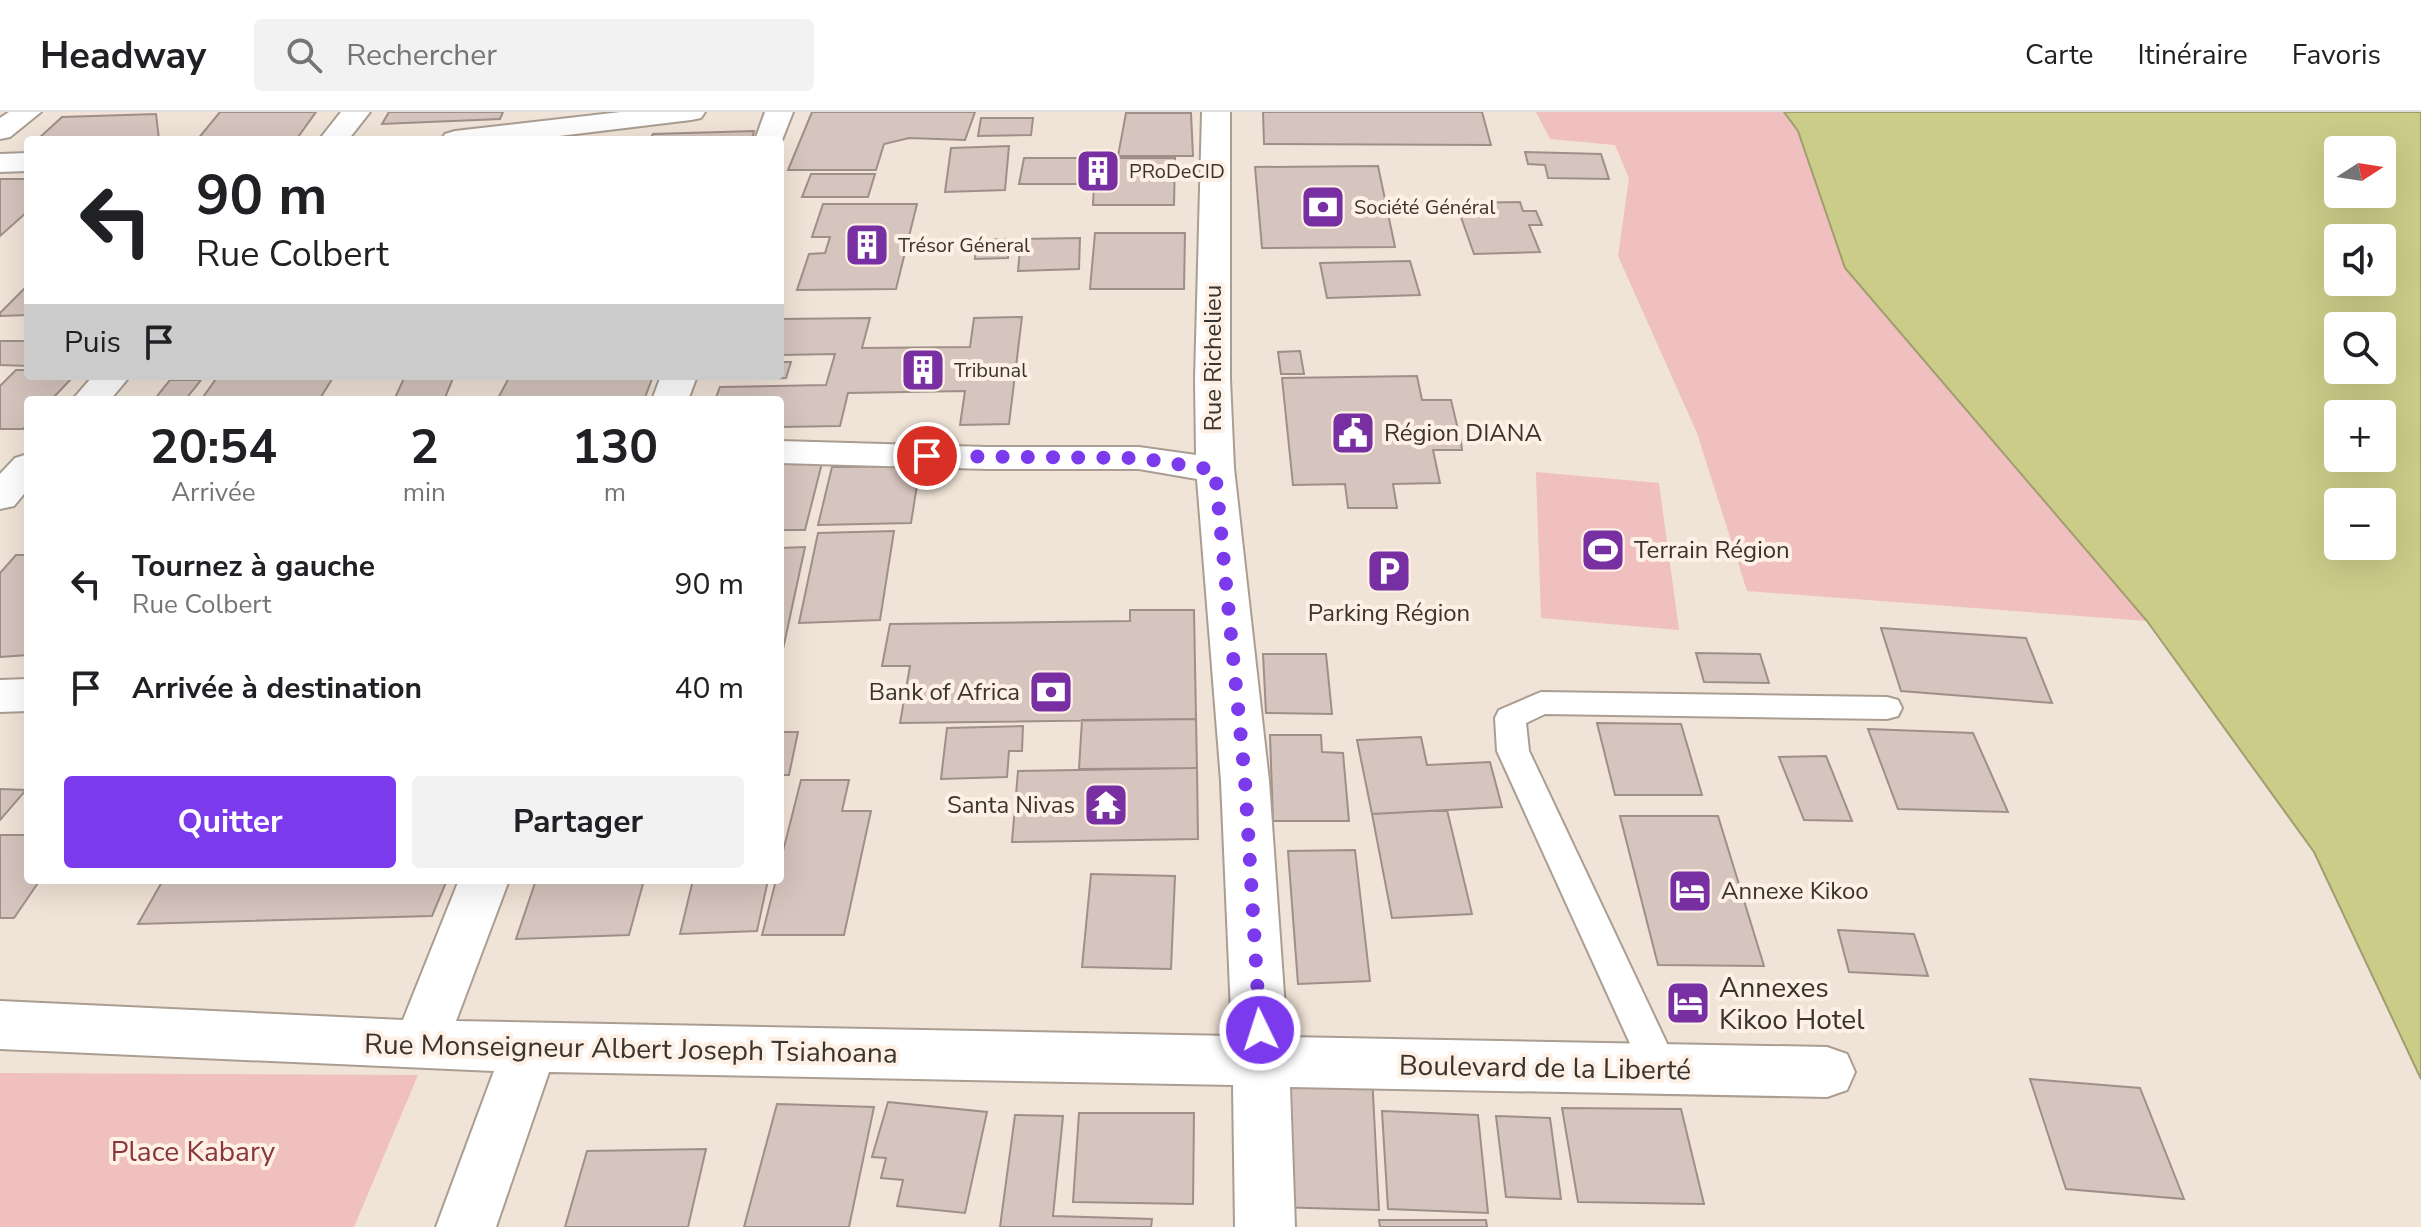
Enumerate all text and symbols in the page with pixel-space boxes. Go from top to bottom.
search box [254,19,814,91]
text: Headway [40,30,206,81]
icon: search [282,33,326,77]
text: Rechercher [346,35,497,76]
text: Carte [2025,36,2094,74]
text: Itinéraire [2138,36,2248,74]
text: Favoris [2292,36,2381,74]
north arrow [2324,136,2396,208]
map controls [2324,136,2396,560]
building icon: PRoDeCID [1074,147,1122,195]
text: 90 m [196,157,327,234]
place label: PRoDeCID [1129,158,1225,185]
icon: left [64,168,168,272]
bank icon: Société Général [1299,183,1347,231]
place label: Société Général [1354,194,1495,221]
building icon: Trésor Géneral [843,221,891,269]
button: sound [2324,224,2396,296]
text: Rue Colbert [196,230,389,279]
place label: Trésor Géneral [898,232,1030,259]
street label: Rue Richelieu [1197,285,1229,431]
button: search [2324,312,2396,384]
icon: arrive [137,320,181,364]
text: Puis [64,322,121,363]
building icon: Tribunal [899,346,947,394]
place label: Tribunal [954,357,1027,384]
button: + [2324,400,2396,472]
public building icon: Région DIANA [1329,409,1377,457]
text: 20:54 [150,414,277,480]
text: 2 [410,414,439,480]
text: 130 [572,414,658,480]
place label: Région DIANA [1384,417,1543,449]
pin [893,422,961,490]
icon: arrive [905,434,949,478]
text: Arrivée [171,475,256,510]
text: min [403,475,446,510]
text: m [604,475,626,510]
button: − [2324,488,2396,560]
sports icon: Terrain Région [1579,526,1627,574]
place label: Terrain Région [1634,534,1790,566]
text: Tournez à gauche [132,546,375,587]
parking icon: Parking Région [1365,547,1413,595]
icon: left [64,562,108,606]
text: 90 m [675,564,744,605]
text: Rue Colbert [132,587,271,622]
place label: Parking Région [1308,597,1470,629]
icon: arrive [64,666,108,710]
text: Arrivée à destination [132,668,422,709]
text: 40 m [675,668,744,709]
bank icon: Bank of Africa [1027,668,1075,716]
place label: Bank of Africa [869,676,1020,708]
button: Quitter [64,776,396,868]
button: Partager [412,776,744,868]
temple icon: Santa Nivas [1082,781,1130,829]
place label: Santa Nivas [947,789,1075,821]
hotel icon: Annexe Kikoo [1666,867,1714,915]
place label: Annexe Kikoo [1721,875,1869,907]
place label: Annexes Kikoo Hotel [1719,969,1865,1039]
hotel icon: Annexes Kikoo Hotel [1664,979,1712,1027]
position arrow [1218,988,1302,1072]
street label: Rue Monseigneur Albert Joseph Tsiahoana [364,1025,898,1073]
street label: Boulevard de la Liberté [1398,1046,1691,1090]
park label: Place Kabary [111,1133,276,1171]

